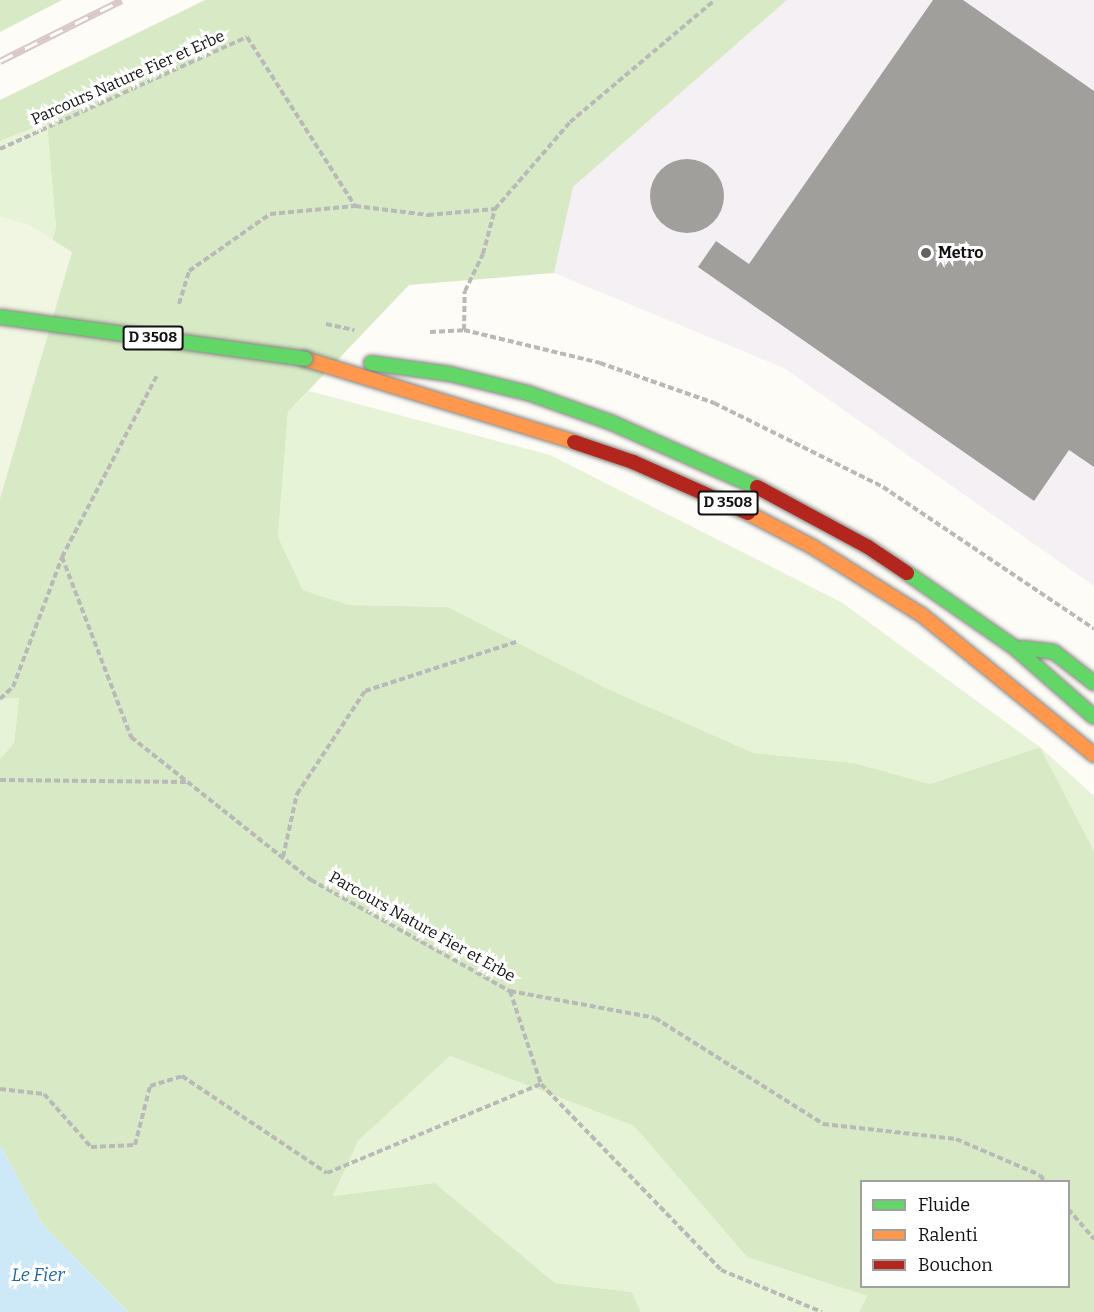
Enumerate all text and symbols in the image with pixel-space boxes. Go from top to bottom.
street label: Parcours Nature Fier et Erbe [28,27,228,129]
place label: Metro [938,243,983,263]
marker: Metro [919,246,933,260]
road number: D 3508 [122,326,184,350]
road number: D 3508 [696,491,760,515]
street label: Parcours Nature Fier et Erbe [326,868,518,986]
legend [860,1180,1070,1288]
text: Fluide [918,1194,970,1216]
text: Ralenti [918,1224,978,1246]
text: Bouchon [918,1254,993,1276]
water label: Le Fier [11,1264,65,1286]

